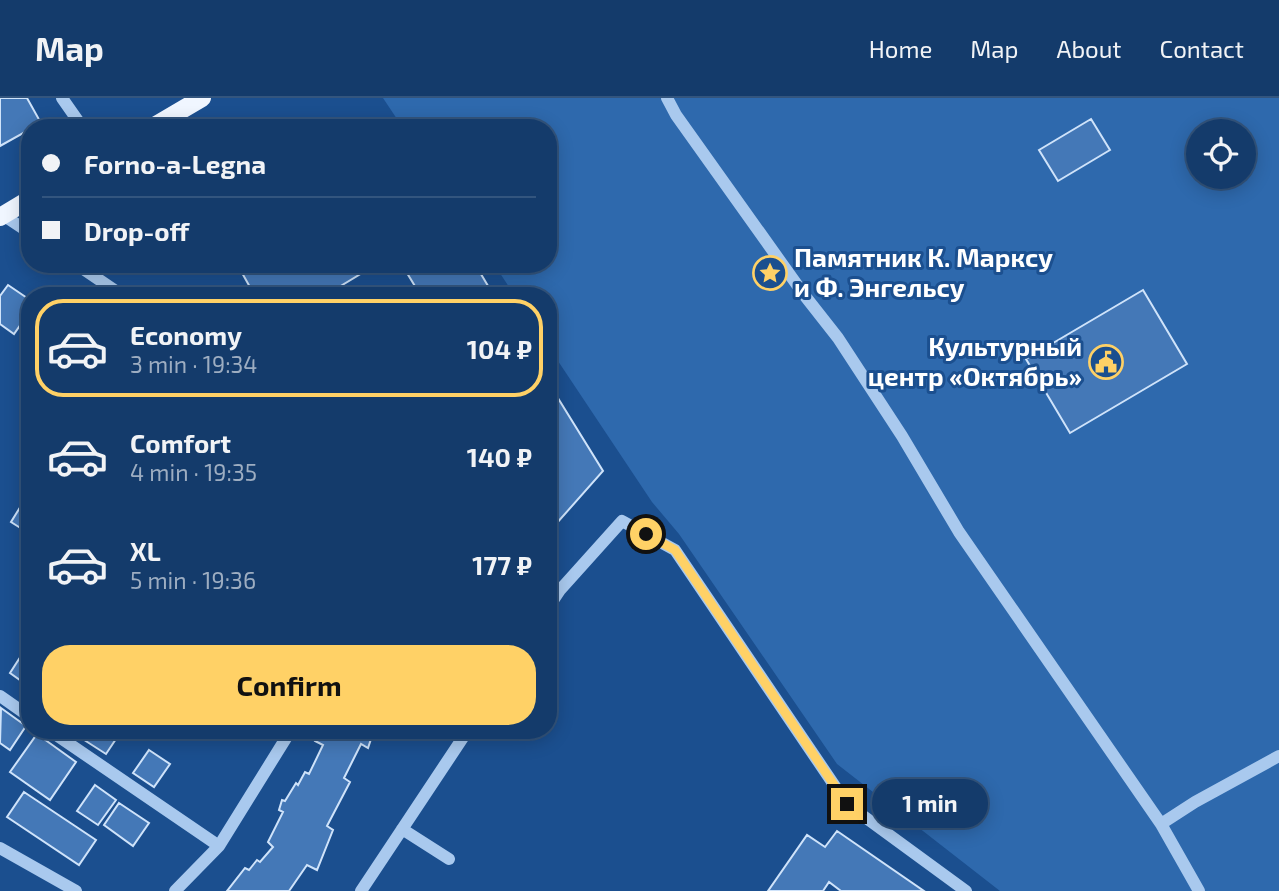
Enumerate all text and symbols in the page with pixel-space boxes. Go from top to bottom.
text: Map [35,28,104,68]
text: Home [869,34,932,63]
text: Map [970,34,1018,63]
text: About [1056,34,1122,63]
text: Contact [1160,34,1244,63]
map controls [1186,119,1256,189]
button: locate [1186,119,1256,189]
text: Forno-a-Legna [84,148,266,179]
text: Drop-off [84,215,189,246]
place label: Памятник К. Марксу и Ф. Энгельсу [794,241,1053,302]
place icon: Памятник К. Марксу и Ф. Энгельсу [751,254,789,292]
icon: car [46,317,109,380]
text: Economy [130,319,242,350]
place label: Культурный центр «Октябрь» [868,330,1082,391]
text: 104 ₽ [467,333,532,364]
public building icon: Культурный центр «Октябрь» [1087,343,1125,381]
text: 3 min · 19:34 [130,350,258,378]
icon: car [46,425,109,488]
text: Comfort [130,427,231,458]
text: 140 ₽ [467,441,532,472]
text: 4 min · 19:35 [130,458,257,486]
route start [630,518,662,550]
icon: car [46,533,109,596]
text: XL [130,535,161,566]
text: 177 ₽ [472,549,532,580]
text: 5 min · 19:36 [130,566,256,594]
button: Confirm [42,645,536,725]
callout: 1 min [872,780,987,828]
route end [831,788,863,820]
text: 1 min [902,789,958,817]

